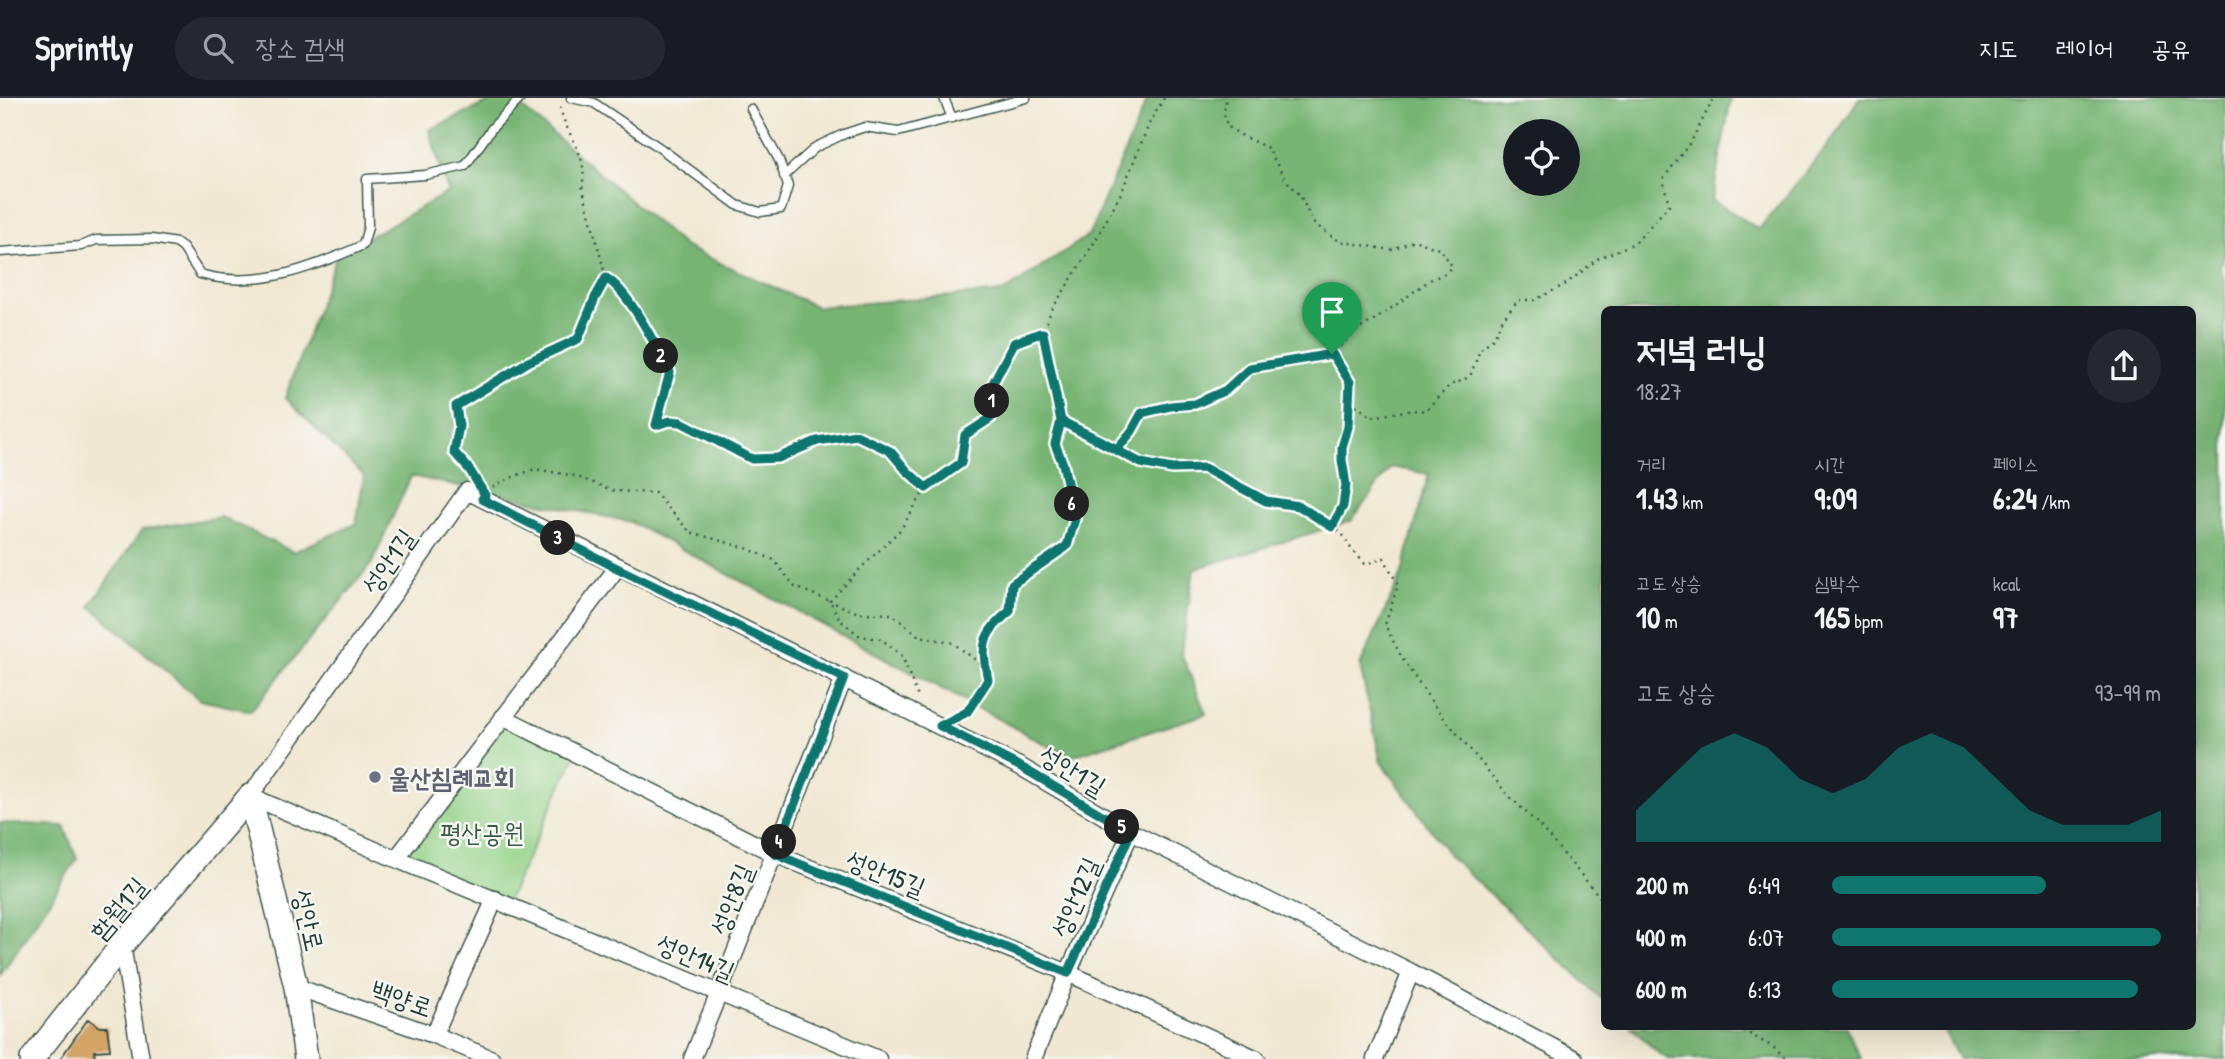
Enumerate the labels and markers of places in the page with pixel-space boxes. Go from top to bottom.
pin [1302,282,1362,354]
pin: 2 [644,338,678,374]
pin: 1 [974,384,1010,418]
pin: 6 [1054,486,1090,522]
pin: 3 [540,520,576,556]
place label: 울산침례교회 [389,760,515,795]
marker: 울산침례교회 [367,769,383,785]
pin: 5 [1104,810,1140,844]
pin: 4 [762,824,796,860]

